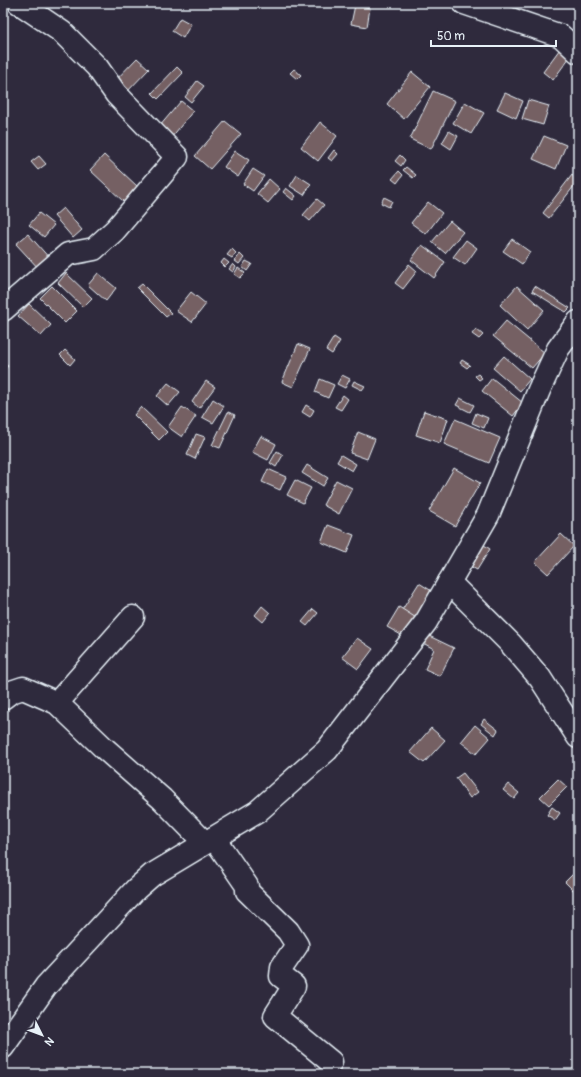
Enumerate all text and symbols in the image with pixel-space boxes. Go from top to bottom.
scale bar [431,22,556,48]
text: 50 m [437,29,465,44]
north arrow [22,1015,62,1055]
text: N [41,1034,56,1049]

